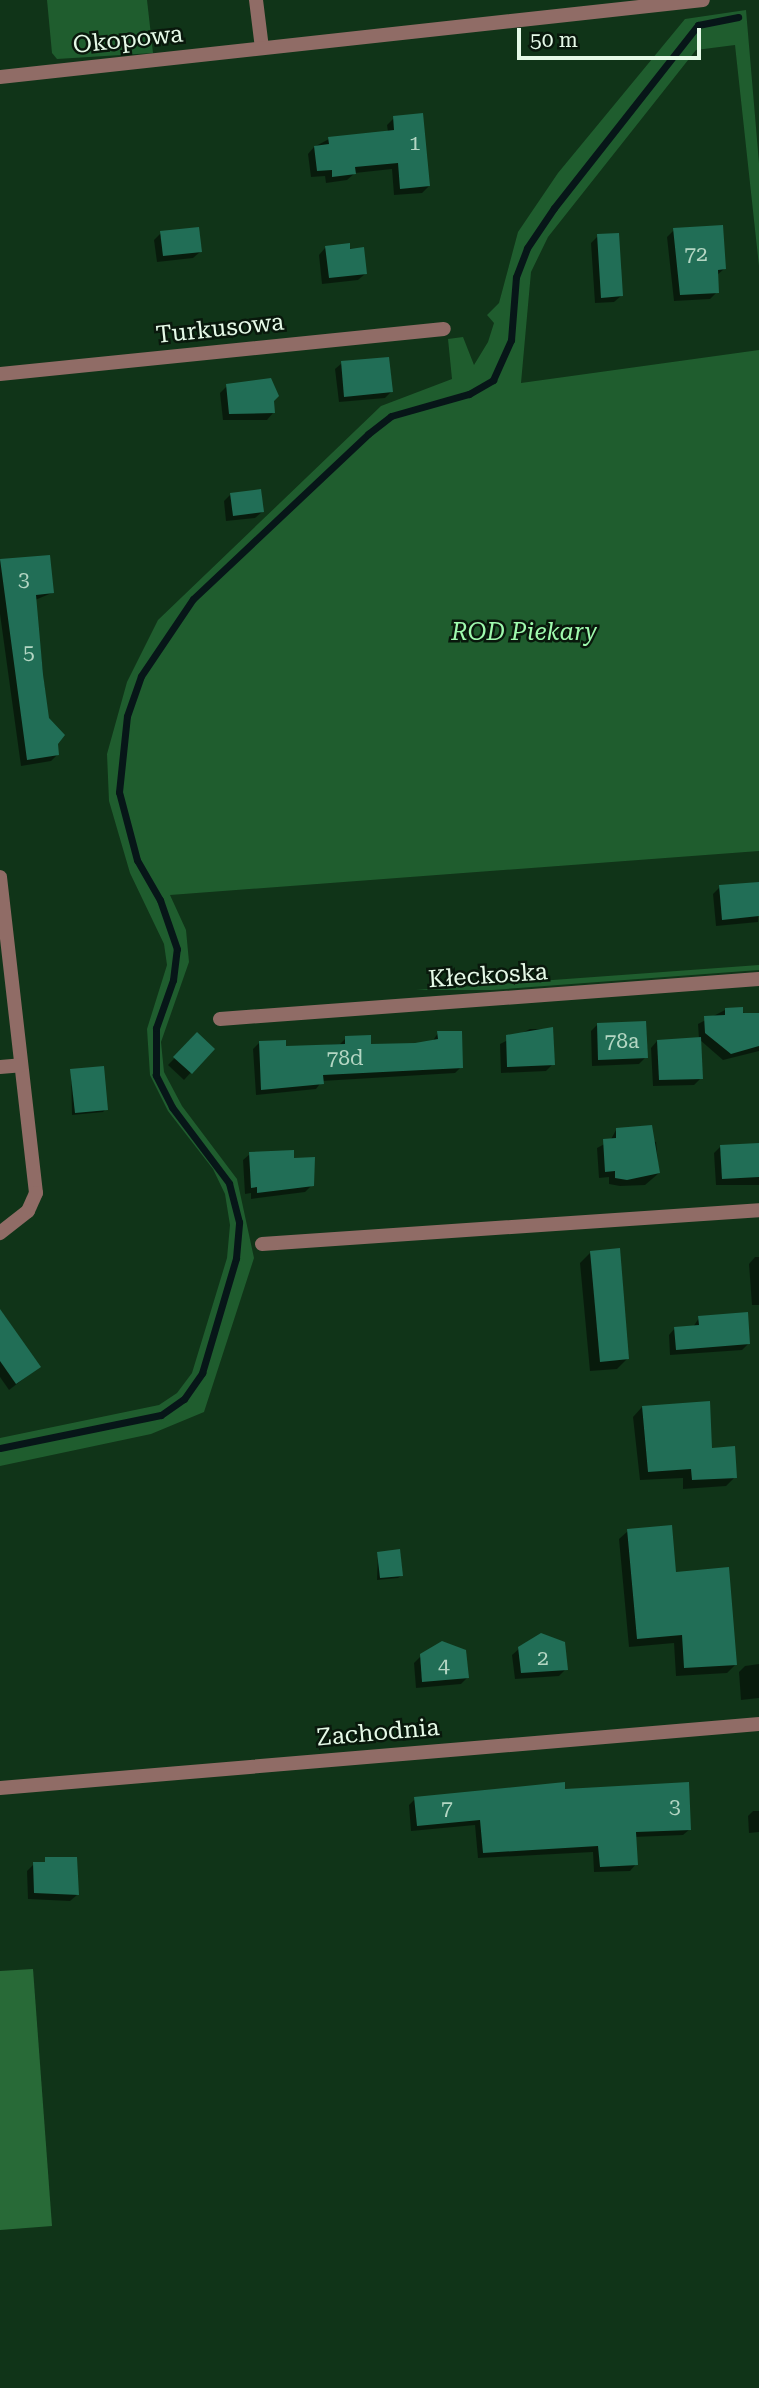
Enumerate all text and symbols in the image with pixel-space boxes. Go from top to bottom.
scale bar [521,14,705,58]
street label: Okopowa [71,20,185,60]
text: 50 m [530,28,578,52]
house number: 1 [409,130,421,156]
house number: 72 [684,241,708,267]
street label: Turkusowa [155,308,285,350]
house number: 3 [18,566,30,592]
park label: ROD Piekary [451,619,597,647]
house number: 5 [23,639,35,665]
street label: Kłeckoska [427,957,549,995]
house number: 78a [605,1028,639,1054]
house number: 78d [327,1045,363,1071]
house number: 2 [537,1645,549,1671]
house number: 4 [438,1653,450,1679]
street label: Zachodnia [315,1713,441,1753]
house number: 3 [669,1793,681,1819]
house number: 7 [441,1795,453,1821]

